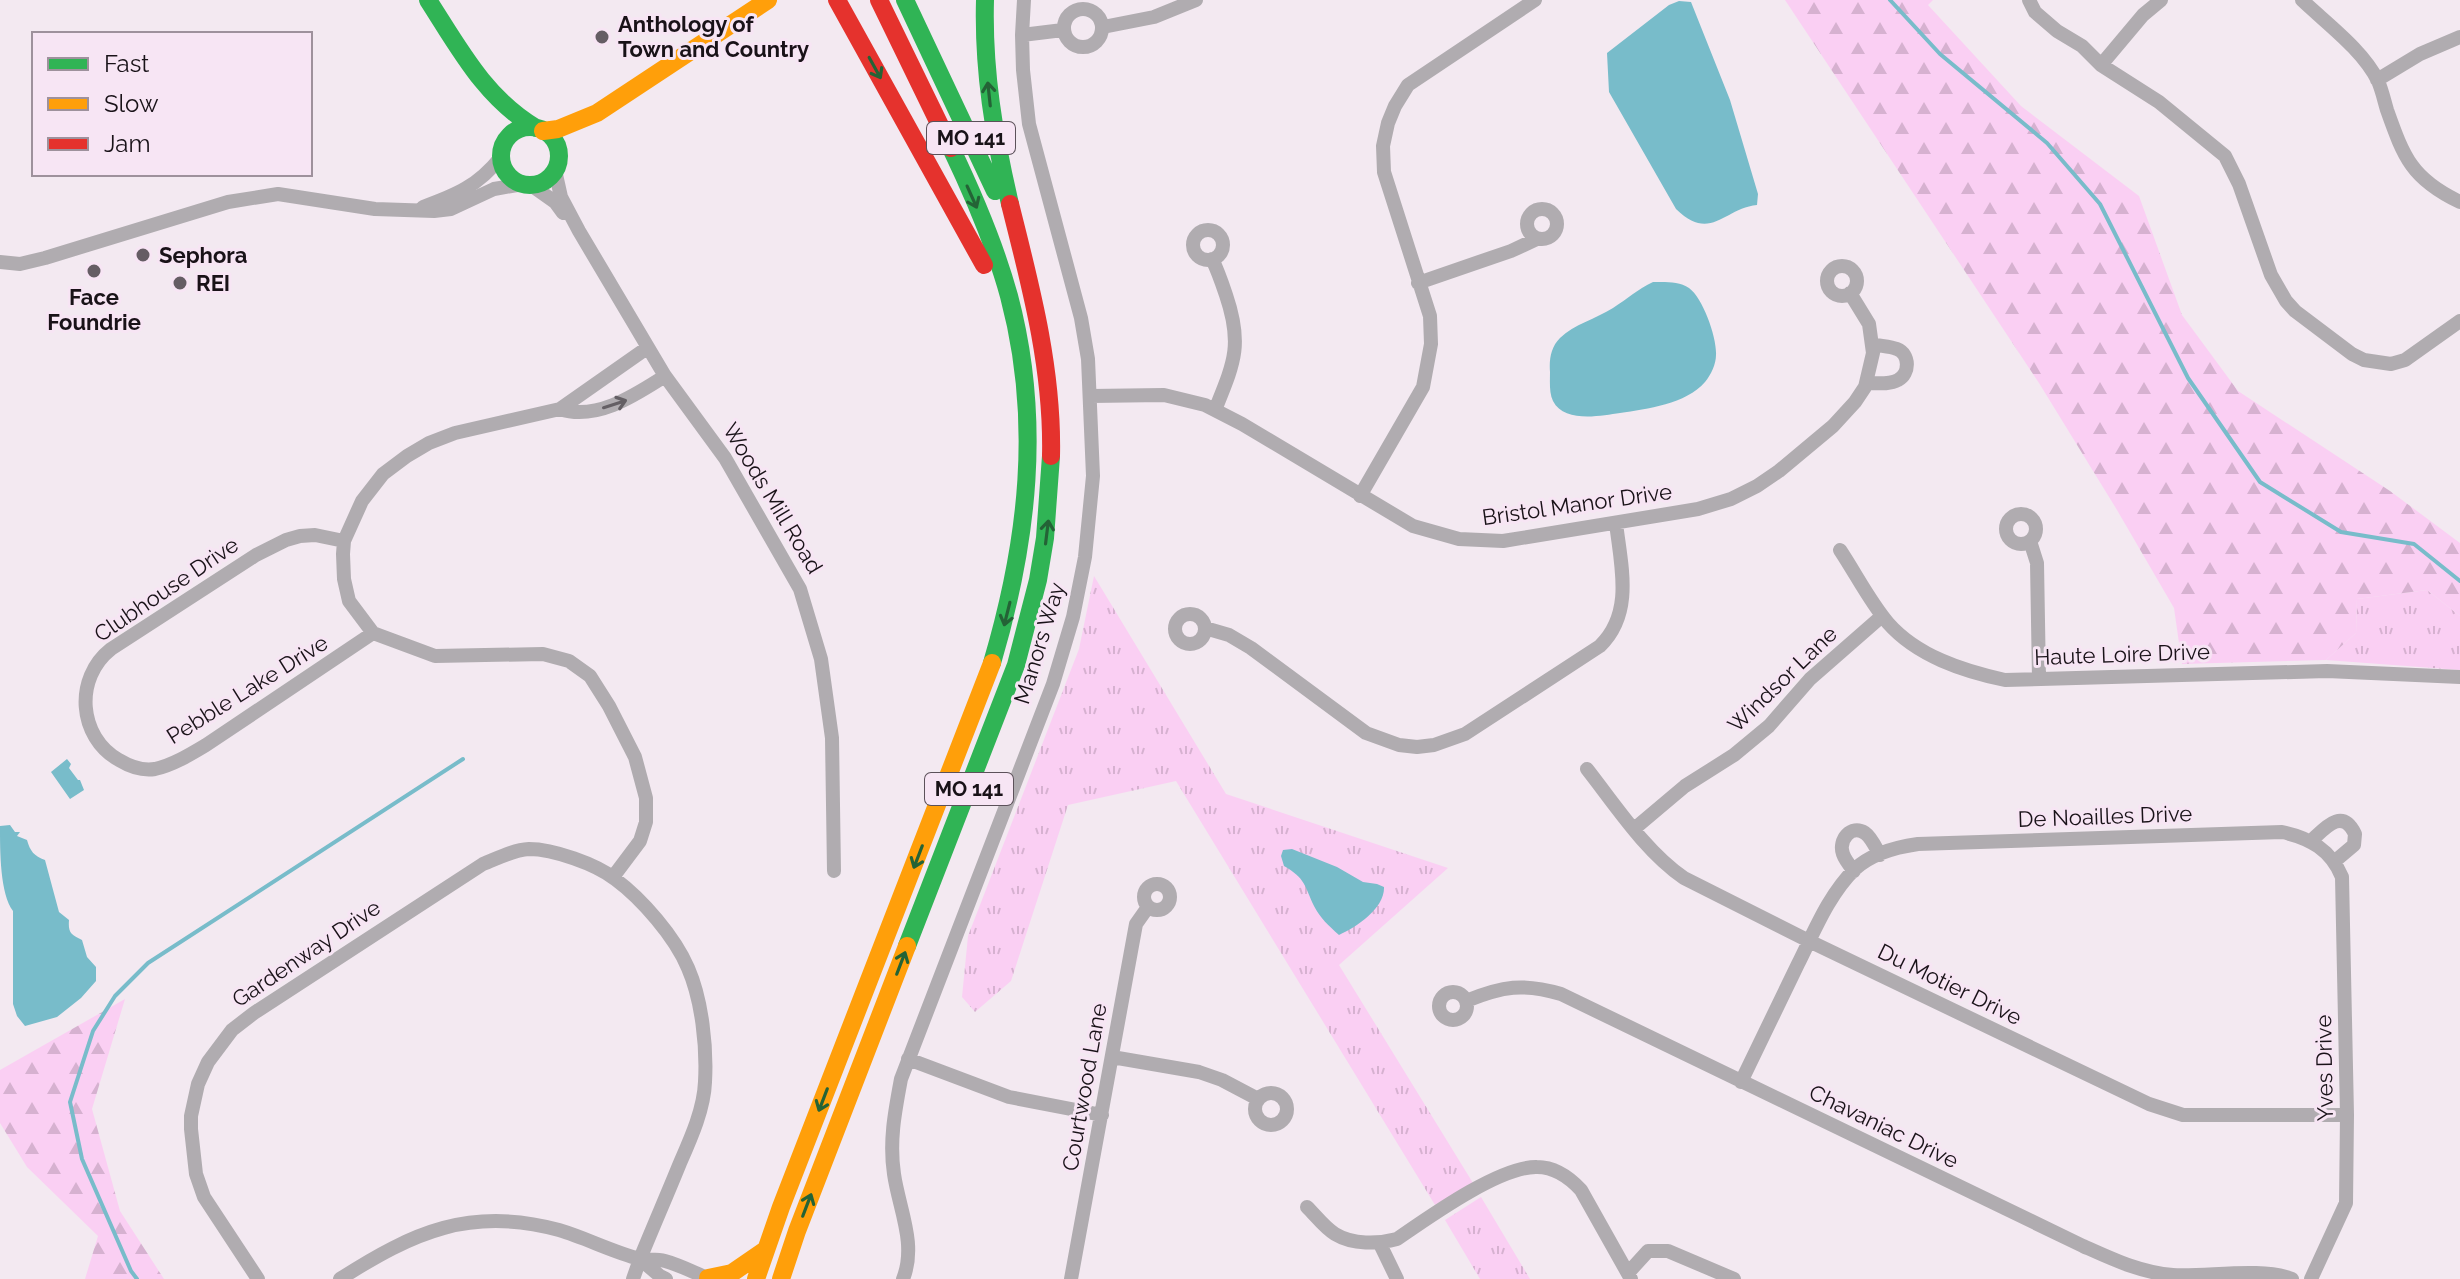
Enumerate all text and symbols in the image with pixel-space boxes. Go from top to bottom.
place label: Anthology of Town and Country [618,11,809,62]
marker: Anthology of Town and Country [593,28,611,46]
legend [32,32,312,176]
text: Fast [104,49,149,78]
one-way arrow [867,56,883,79]
one-way arrow [981,82,996,108]
text: Slow [104,89,159,118]
road number: MO 141 [927,122,1015,154]
text: Jam [104,129,150,158]
one-way arrow [966,184,981,209]
place label: Sephora [159,242,247,268]
marker: Sephora [134,246,152,264]
marker: Face Foundrie [85,262,103,280]
place label: REI [196,270,230,296]
marker: REI [171,274,189,292]
place label: Face Foundrie [47,284,141,335]
one-way arrow [603,395,628,410]
street label: Woods Mill Road [718,418,828,578]
street label: Bristol Manor Drive [1480,478,1674,530]
one-way arrow [1040,520,1055,545]
street label: Clubhouse Drive [89,531,243,647]
street label: Manors Way [1008,579,1070,707]
one-way arrow [999,600,1014,626]
street label: Windsor Lane [1722,620,1842,737]
street label: Pebble Lake Drive [162,629,332,749]
street label: Haute Loire Drive [2034,638,2210,670]
road number: MO 141 [925,773,1013,805]
street label: De Noailles Drive [2017,800,2193,832]
one-way arrow [909,844,924,869]
street label: Gardenway Drive [227,894,385,1012]
street label: Du Motier Drive [1874,938,2026,1030]
one-way arrow [895,951,909,976]
street label: Courtwood Lane [1056,1001,1112,1173]
street label: Yves Drive [2310,1014,2338,1121]
street label: Chavaniac Drive [1805,1079,1963,1173]
one-way arrow [815,1087,829,1112]
one-way arrow [801,1194,815,1218]

